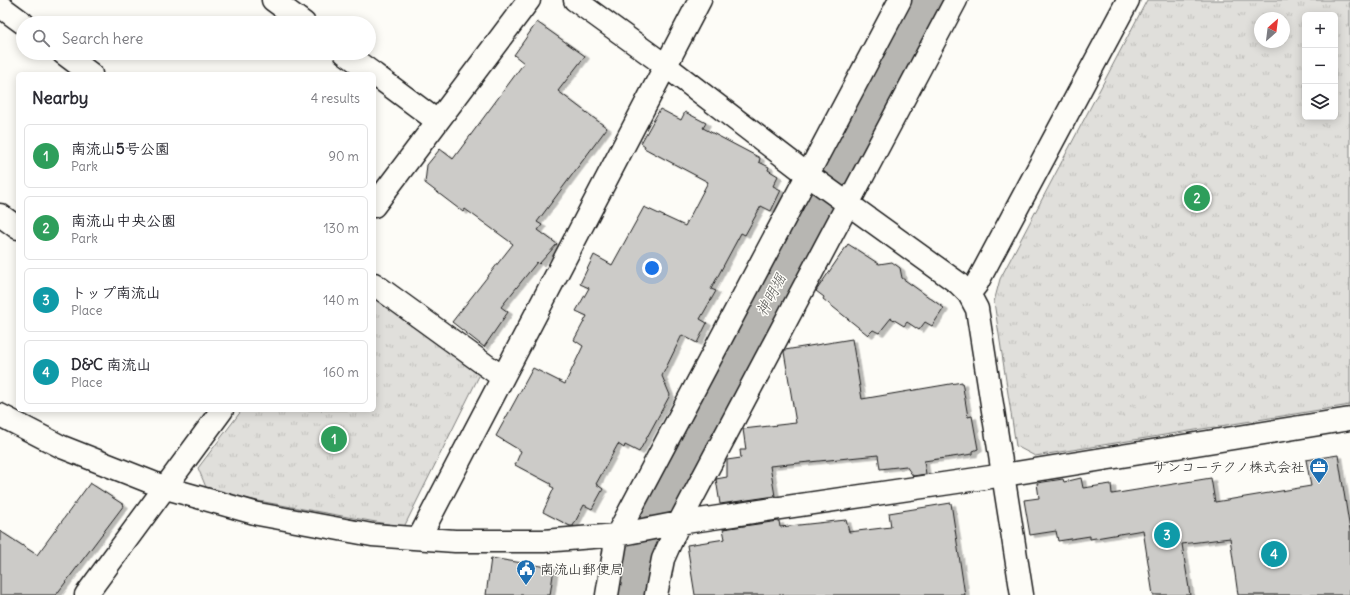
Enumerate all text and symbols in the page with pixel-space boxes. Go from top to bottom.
north arrow [1254,12,1290,48]
map controls [1302,12,1338,120]
button: + [1302,12,1338,48]
search box [16,16,376,60]
icon: search [30,27,52,49]
text: Search here [62,29,143,48]
button: − [1302,48,1338,84]
button: layers [1302,84,1338,120]
text: Nearby [32,87,88,109]
text: 4 results [311,90,360,107]
text: 南流山5号公園 [71,139,170,158]
text: 1 [43,148,49,165]
text: 90 m [328,148,359,165]
text: Park [71,158,98,175]
pin: 2 [1184,183,1210,213]
text: 南流山中央公園 [71,211,176,230]
text: 2 [42,220,50,237]
text: 130 m [323,220,359,237]
text: Park [71,230,98,247]
your location [642,258,662,278]
water label: 神明堀 [752,270,790,319]
text: トップ南流山 [71,283,161,302]
text: 3 [42,292,50,309]
text: 140 m [323,292,359,309]
text: Place [71,302,102,319]
text: D&C 南流山 [71,355,152,374]
text: 4 [42,364,50,381]
text: 160 m [323,364,359,381]
text: Place [71,374,102,391]
pin: 1 [321,424,347,454]
office icon: サンコーテクノ株式会社 [1308,456,1330,484]
place label: サンコーテクノ株式会社 [1153,458,1305,476]
pin: 3 [1154,520,1180,550]
pin: 4 [1261,539,1287,569]
public building icon: 南流山郵便局 [515,558,537,586]
place label: 南流山郵便局 [540,560,624,578]

